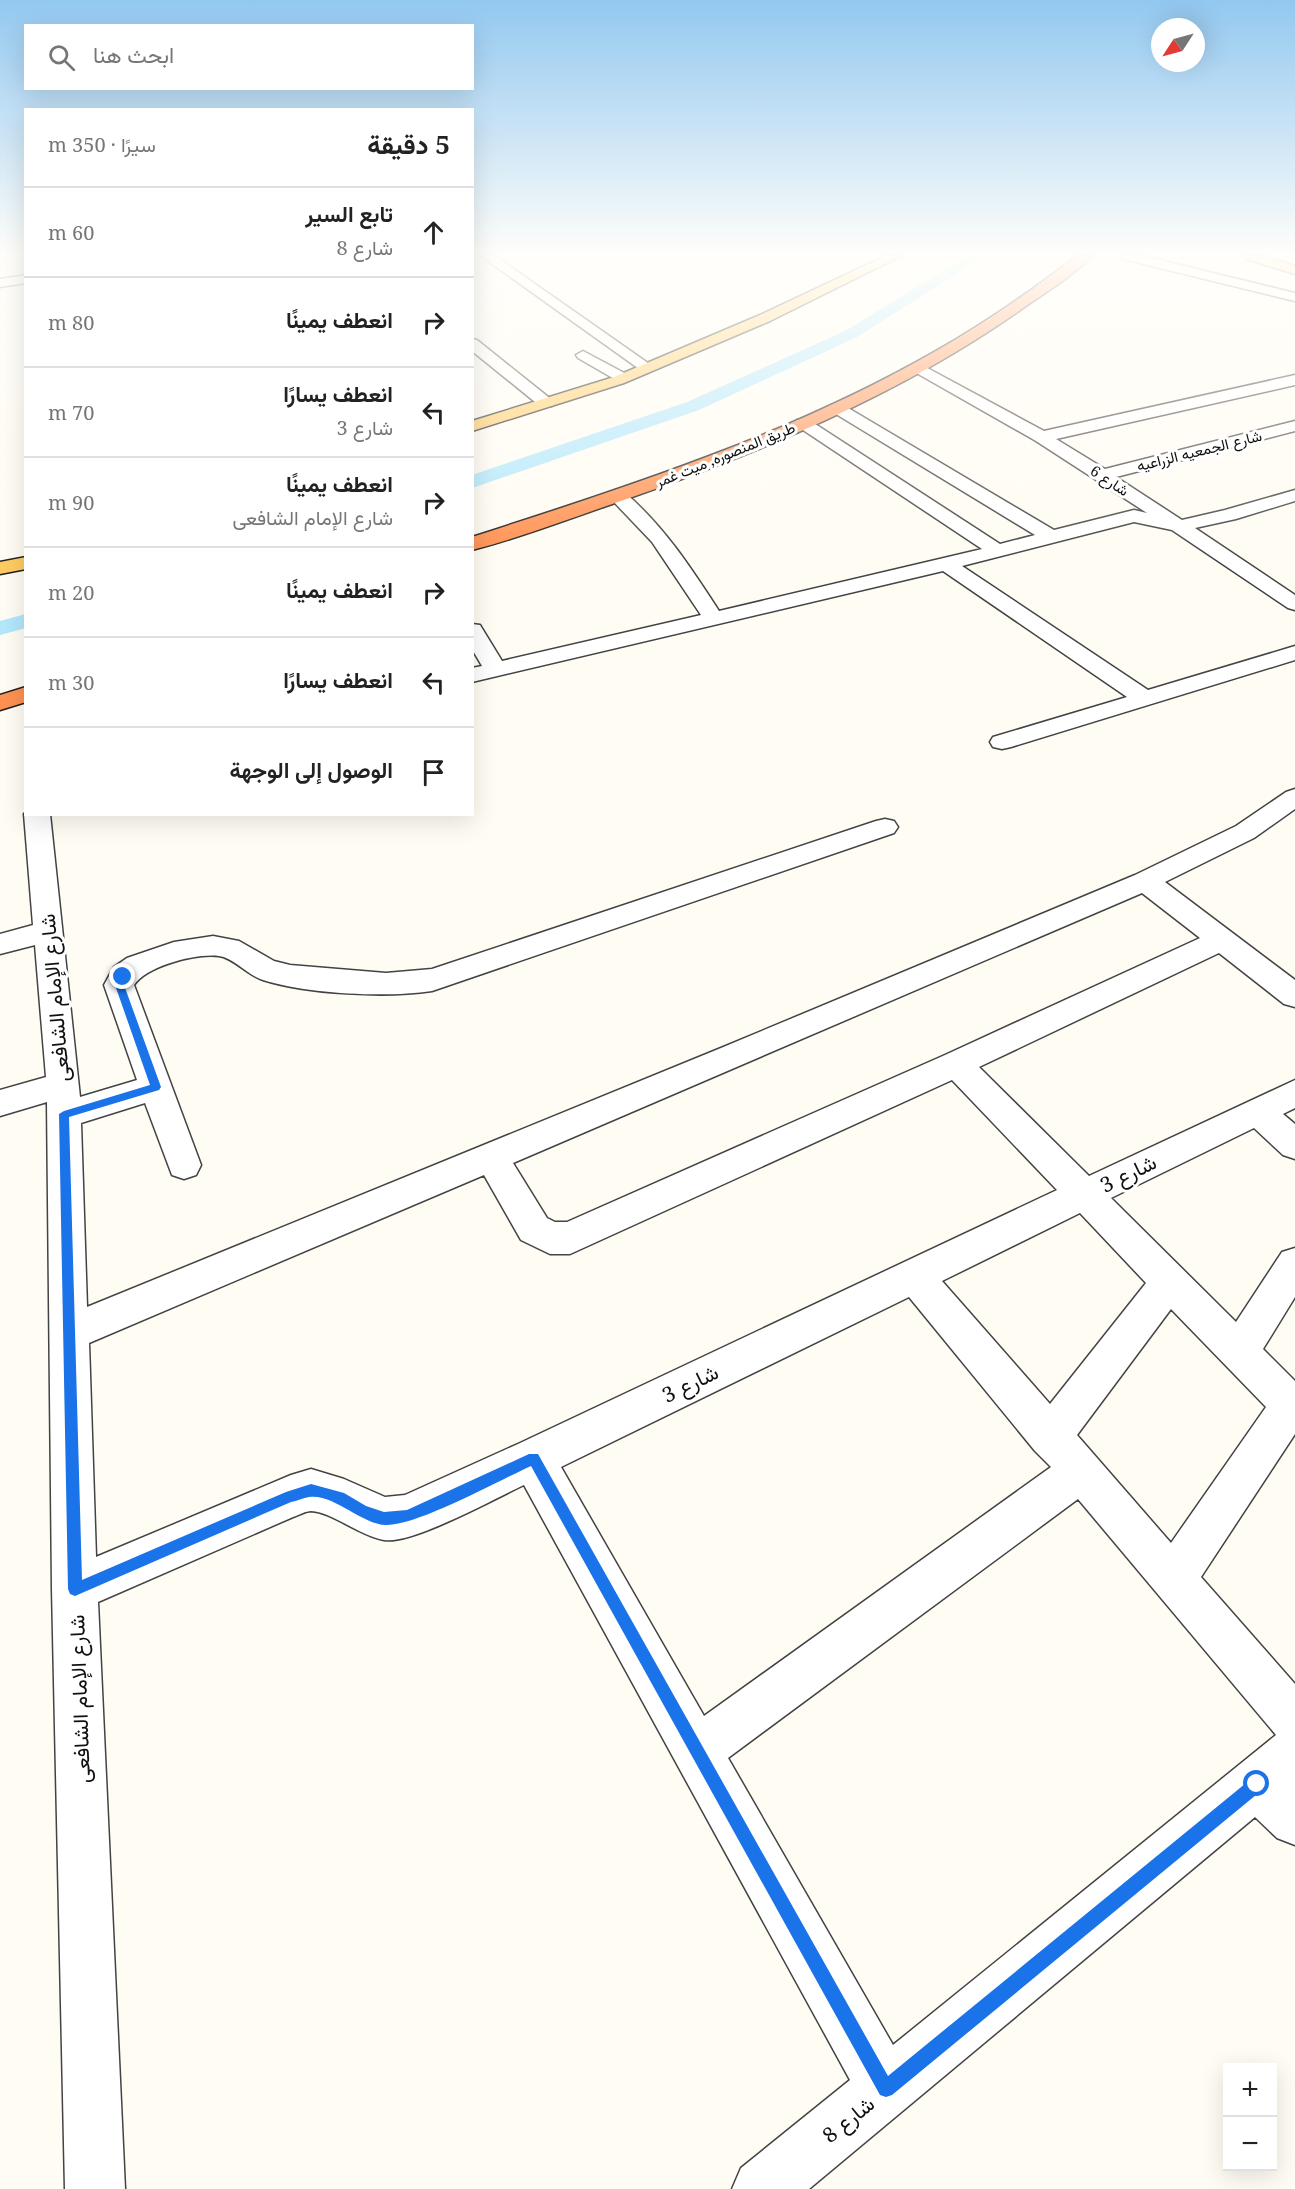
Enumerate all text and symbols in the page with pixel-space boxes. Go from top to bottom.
north arrow [1151,18,1205,72]
search box [24,24,474,90]
text: ابحث هنا [93,39,174,69]
icon: search [45,41,78,74]
text: 5 دقيقة [367,126,450,162]
text: سيرًا · 350 m [48,131,156,158]
text: تابع السير [305,198,393,228]
icon: ahead [417,216,450,249]
text: 60 m [48,219,94,246]
text: شارع 8 [336,234,393,261]
text: انعطف يمينًا [286,304,393,334]
icon: right [417,306,450,339]
text: 80 m [48,309,94,336]
text: انعطف يسارًا [283,378,393,408]
icon: left [417,396,450,429]
text: 70 m [48,399,94,426]
text: شارع 3 [336,414,393,441]
street label: طريق المنصوره, ميت غمر [651,417,798,492]
street label: شارع الجمعيه الزراعيه [1134,425,1264,477]
street label: شارع 6 [1086,460,1133,502]
text: انعطف يمينًا [286,468,393,498]
icon: right [417,486,450,519]
text: 90 m [48,489,94,516]
text: شارع الإمام الشافعى [232,504,393,531]
text: انعطف يمينًا [286,574,393,604]
icon: right [417,576,450,609]
text: 20 m [48,579,94,606]
text: انعطف يسارًا [283,664,393,694]
icon: left [417,666,450,699]
text: 30 m [48,669,94,696]
text: الوصول إلى الوجهة [229,754,393,784]
icon: arrive [417,756,450,789]
street label: شارع الإمام الشافعى [33,913,76,1083]
route end [109,963,135,989]
street label: شارع 3 [1095,1147,1161,1200]
street label: شارع 3 [657,1357,723,1410]
street label: شارع الإمام الشافعى [62,1614,97,1784]
route start [1243,1770,1269,1796]
map controls [1223,2063,1277,2171]
button: + [1223,2063,1277,2117]
street label: شارع 8 [816,2089,881,2149]
button: − [1223,2117,1277,2171]

